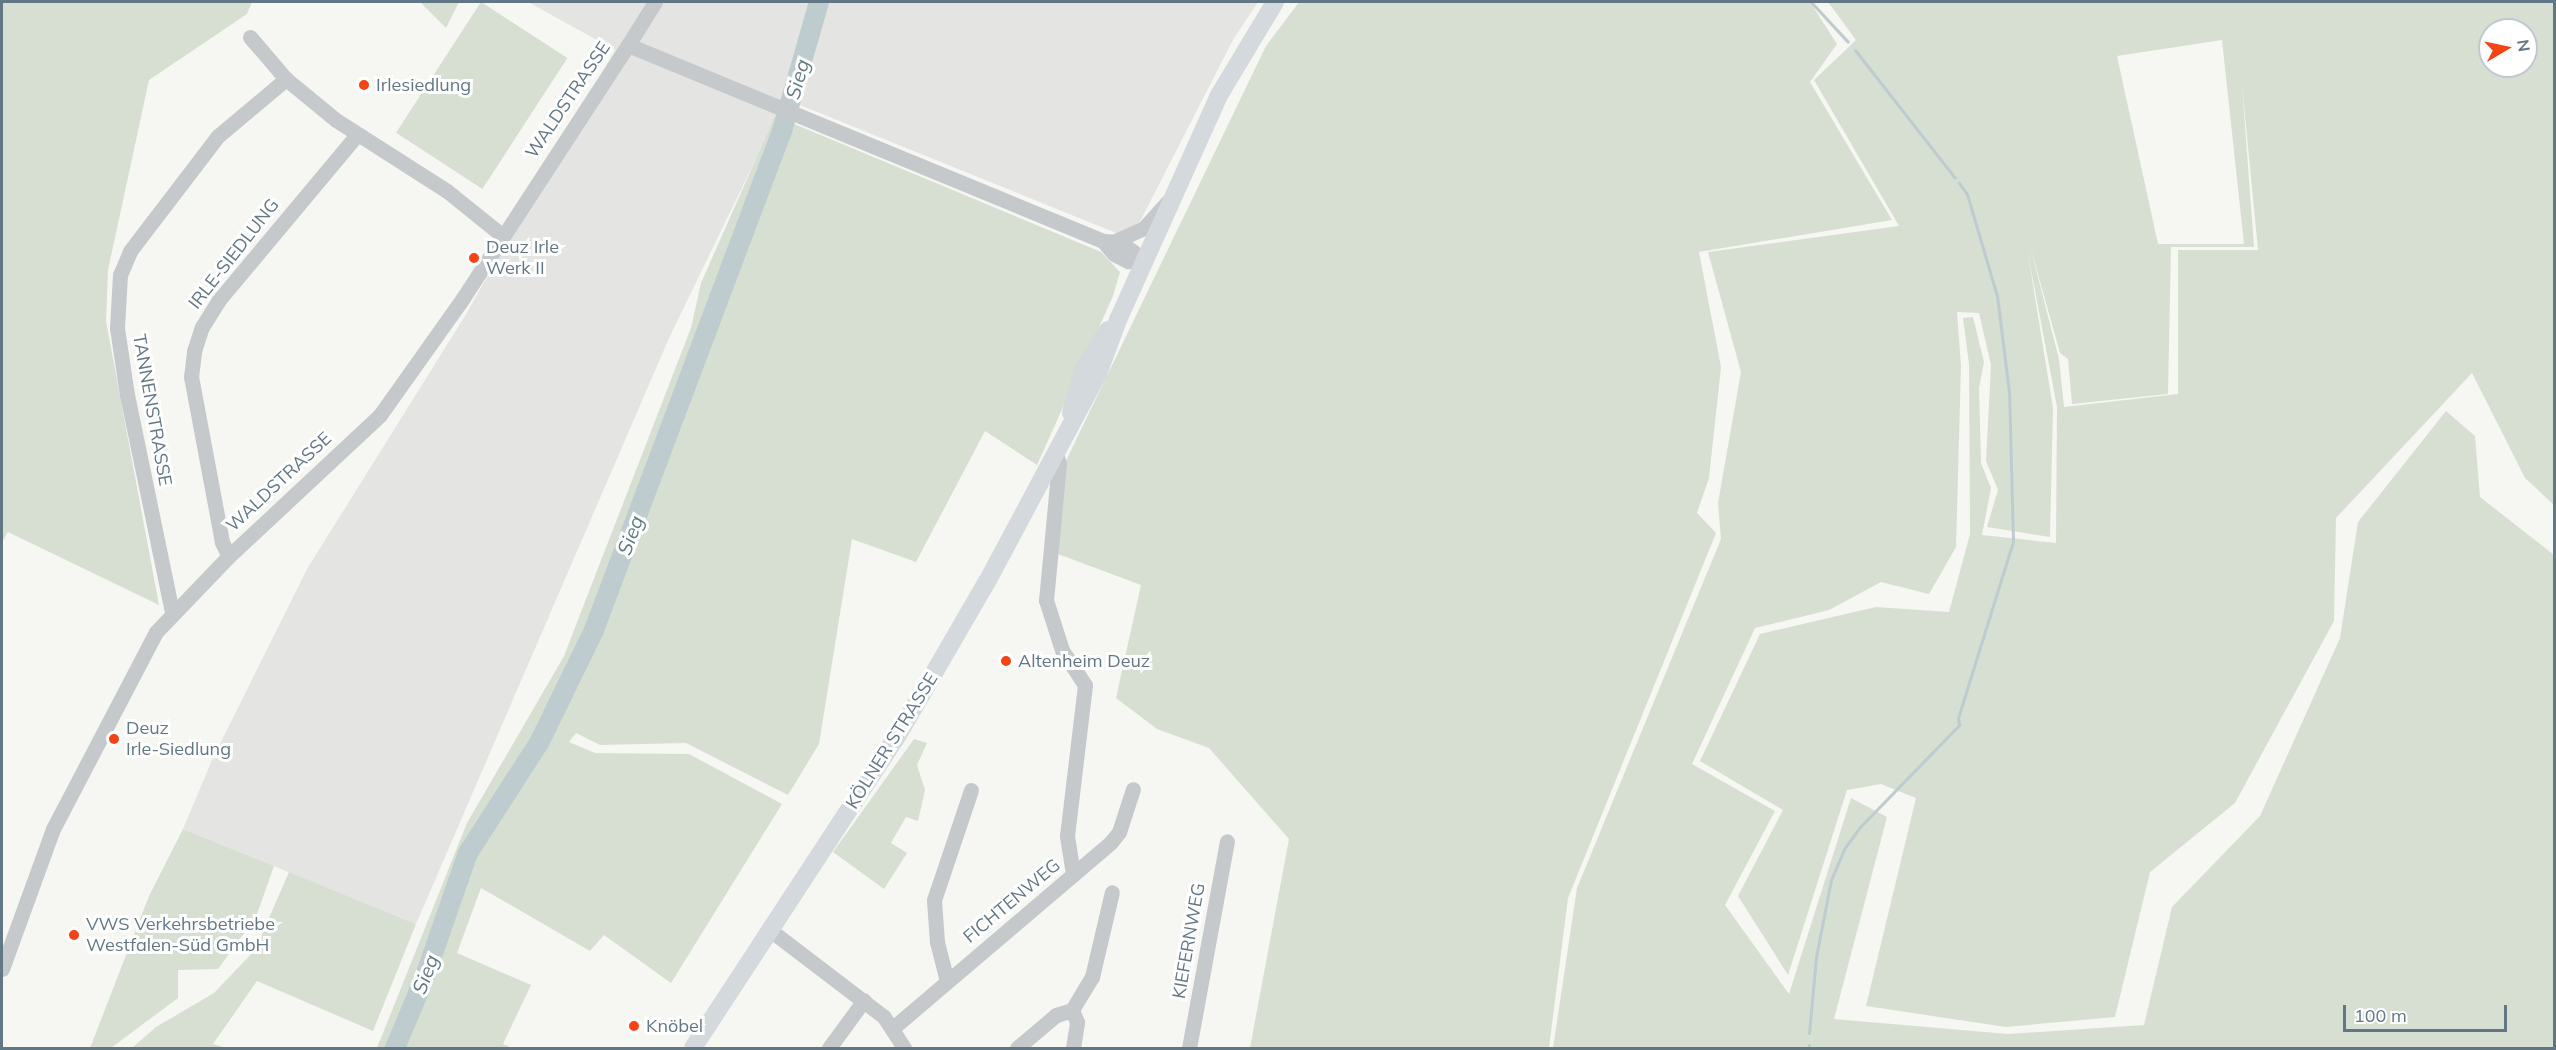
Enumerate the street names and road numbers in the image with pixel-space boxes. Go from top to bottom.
street label: WALDSTRASSE [521,38,615,162]
street label: IRLE-SIEDLUNG [184,195,284,313]
street label: TANNENSTRASSE [128,332,176,488]
street label: WALDSTRASSE [222,428,336,536]
street label: KÖLNER STRASSE [842,669,942,813]
street label: FICHTENWEG [959,854,1065,948]
street label: KIEFERNWEG [1168,882,1210,1000]

